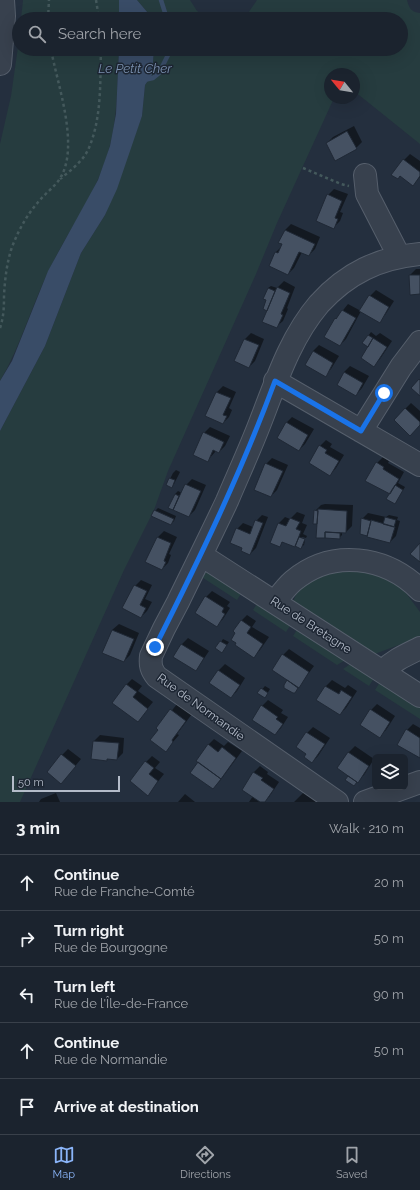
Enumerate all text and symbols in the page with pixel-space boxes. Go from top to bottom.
search box [12,12,408,56]
icon: search [26,23,48,45]
text: Search here [58,25,141,43]
water label: Le Petit Cher [98,61,172,76]
north arrow [324,68,360,104]
route start [375,384,393,402]
street label: Rue de Bretagne [268,594,354,656]
route end [146,638,164,656]
street label: Rue de Normandie [155,671,247,743]
map controls [372,754,408,790]
button: layers [372,754,408,790]
scale bar [12,774,120,793]
text: 50 m [18,776,44,789]
text: 3 min [16,818,60,838]
text: Walk · 210 m [329,821,404,836]
text: Continue [54,866,119,884]
icon: ahead [16,872,38,894]
text: 20 m [374,875,404,890]
text: Rue de Franche-Comté [54,884,195,899]
text: Turn right [54,922,124,940]
icon: right [16,928,38,950]
text: 50 m [374,931,404,946]
text: Rue de Bourgogne [54,940,168,955]
text: Turn left [54,978,115,996]
icon: left [16,984,38,1006]
text: 90 m [373,987,404,1002]
text: Rue de l'Île-de-France [54,996,188,1011]
text: Continue [54,1034,119,1052]
icon: ahead [16,1040,38,1062]
text: 50 m [374,1043,404,1058]
text: Rue de Normandie [54,1052,167,1067]
icon: arrive [16,1096,38,1118]
text: Arrive at destination [54,1098,199,1116]
tab: Map [53,1144,75,1181]
tab: Directions [180,1144,231,1181]
tab: Saved [336,1144,367,1181]

